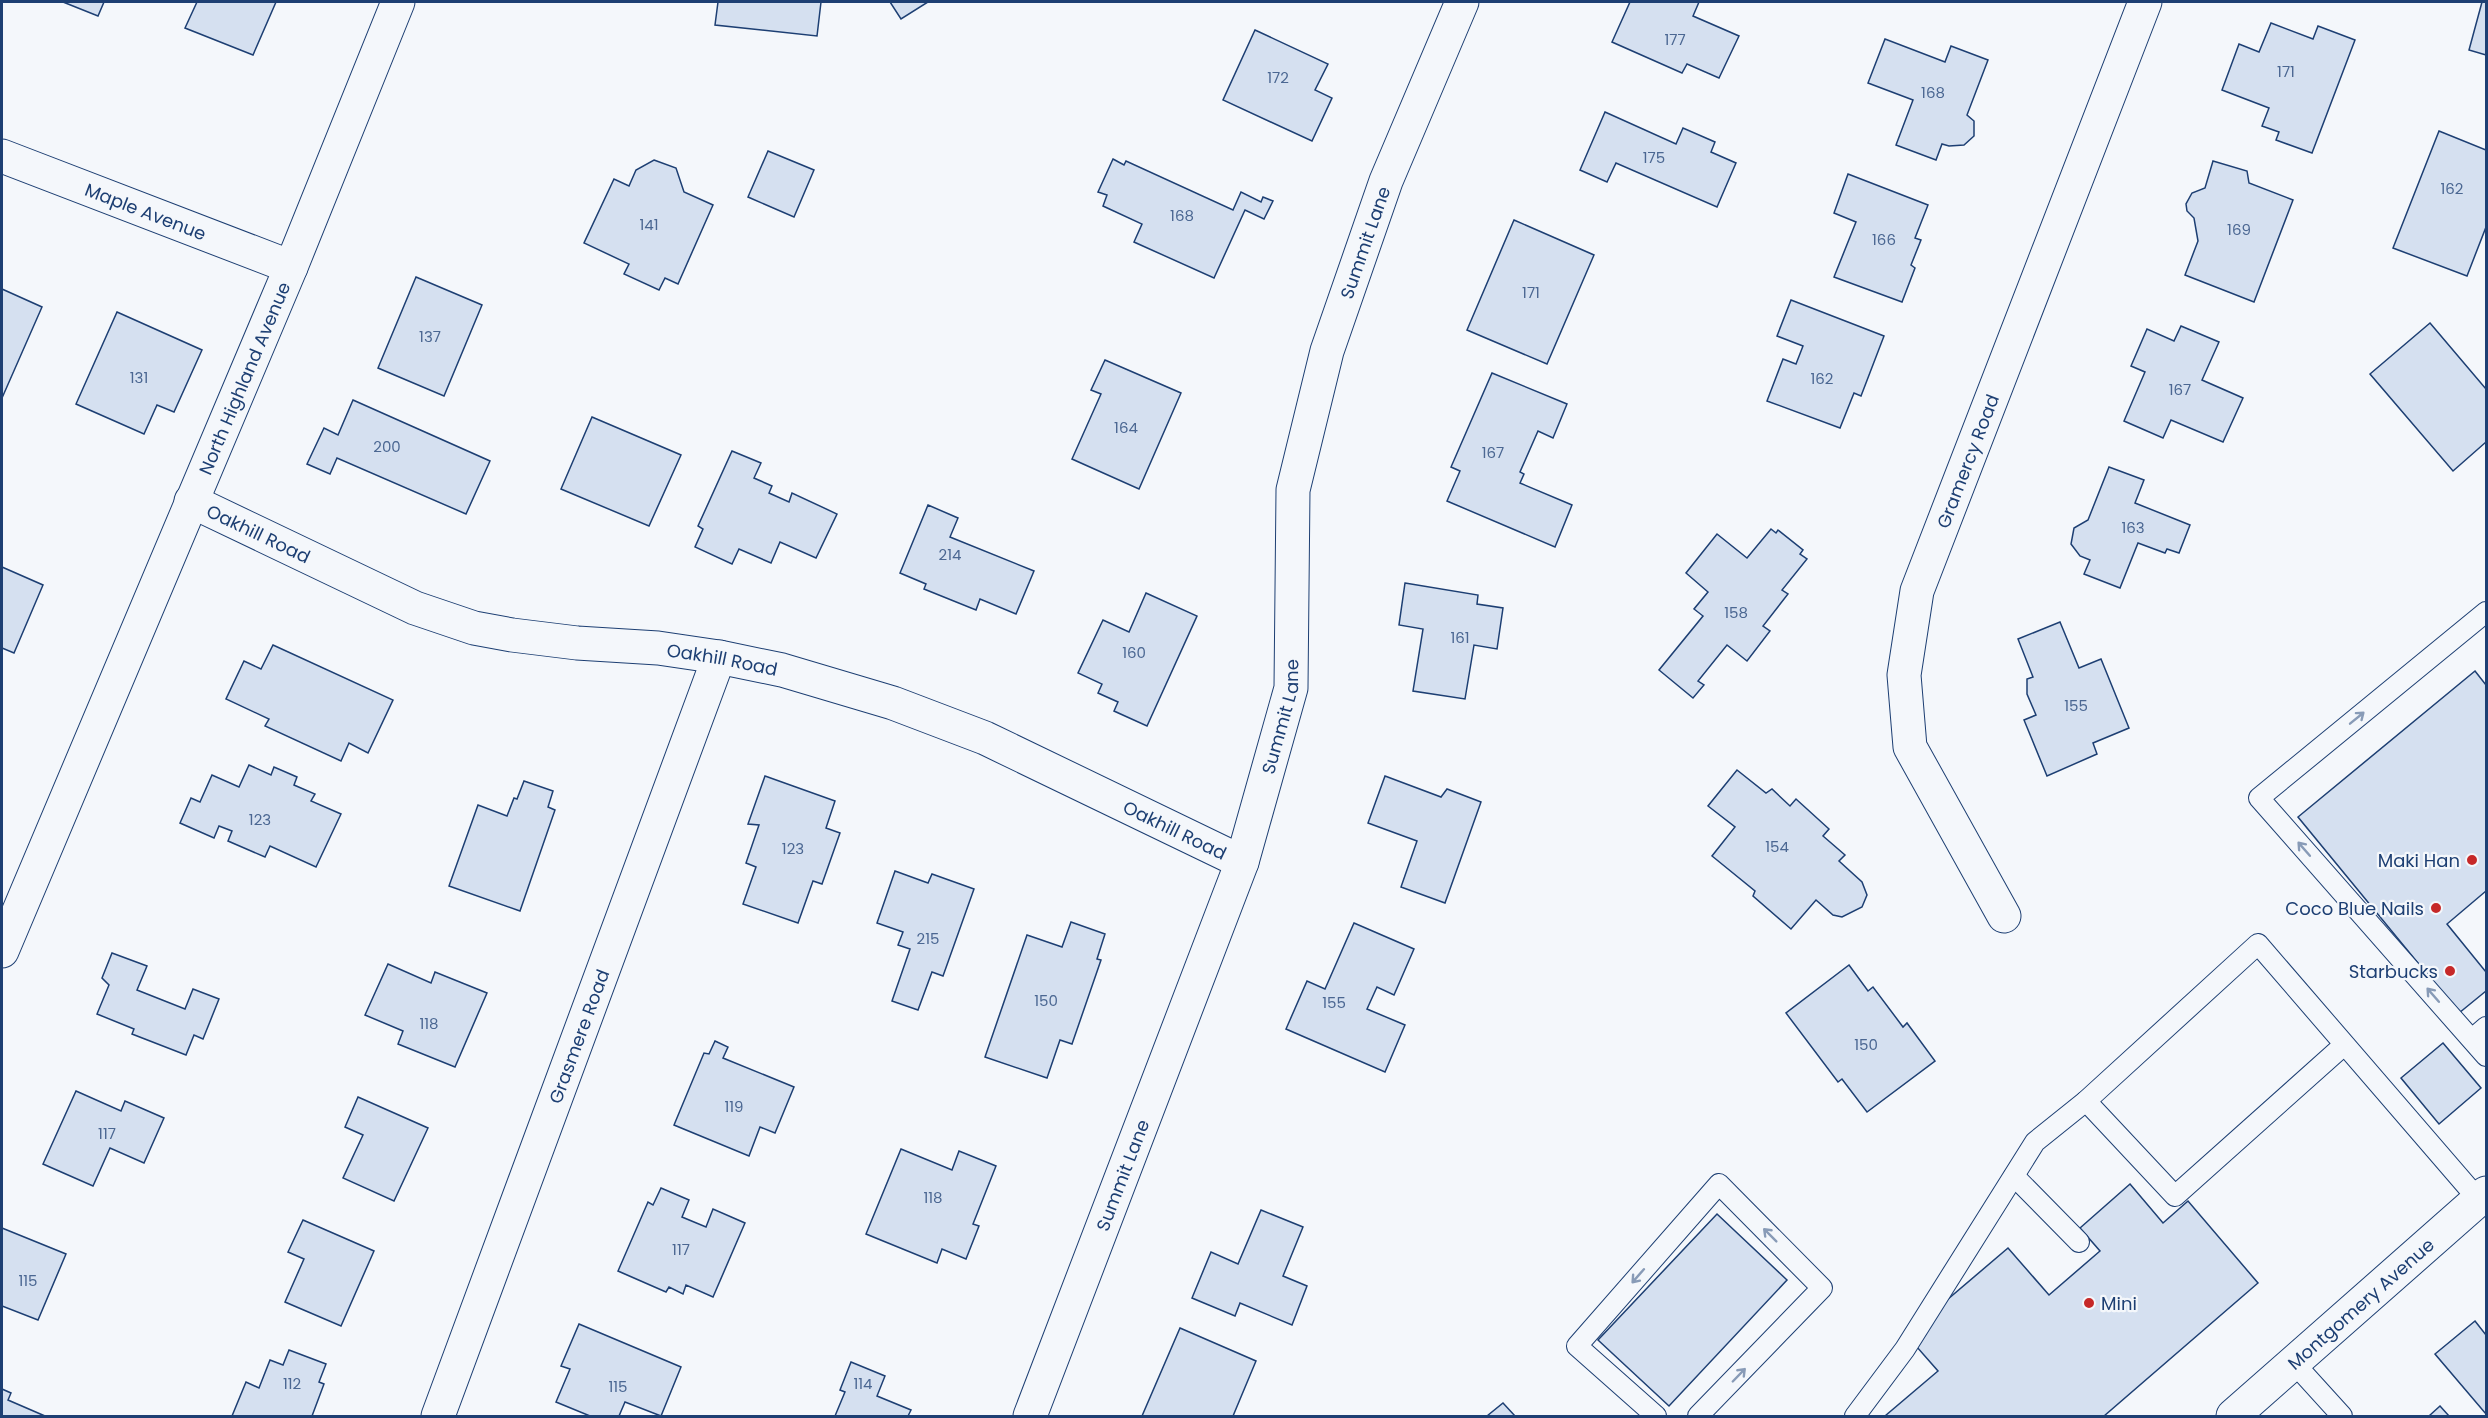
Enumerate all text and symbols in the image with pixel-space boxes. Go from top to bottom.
house number: 177 [1664,29,1686,50]
house number: 171 [2277,61,2295,82]
house number: 172 [1267,67,1289,88]
house number: 168 [1921,82,1945,103]
house number: 175 [1643,147,1665,168]
street label: Maple Avenue [82,177,210,246]
house number: 162 [2441,178,2463,199]
street label: Summit Lane [1334,183,1396,302]
house number: 168 [1170,205,1194,226]
house number: 141 [639,214,659,235]
house number: 169 [2227,219,2251,240]
house number: 166 [1872,229,1896,250]
street label: North Highland Avenue [192,278,296,478]
house number: 171 [1522,282,1540,303]
house number: 137 [419,326,441,347]
house number: 131 [130,367,148,388]
house number: 162 [1811,368,1833,389]
house number: 167 [2169,379,2191,400]
street label: Gramercy Road [1930,390,2005,532]
house number: 164 [1114,417,1138,438]
house number: 200 [373,436,401,457]
house number: 167 [1482,442,1504,463]
street label: Oakhill Road [203,498,315,569]
house number: 163 [2121,517,2145,538]
house number: 214 [939,544,961,565]
house number: 158 [1724,602,1748,623]
house number: 161 [1450,627,1470,648]
street label: Oakhill Road [665,637,780,681]
house number: 160 [1122,642,1146,663]
street label: Summit Lane [1255,659,1304,777]
house number: 155 [2064,695,2088,716]
one-way arrow [2349,711,2365,724]
street label: Oakhill Road [1119,794,1231,865]
house number: 123 [249,809,271,830]
house number: 154 [1765,836,1789,857]
house number: 123 [782,838,804,859]
one-way arrow [2297,842,2311,857]
place label: Maki Han [2378,848,2460,873]
marker: Maki Han [2465,853,2479,867]
place label: Coco Blue Nails [2285,896,2424,921]
marker: Coco Blue Nails [2429,901,2443,915]
house number: 215 [917,928,939,949]
place label: Starbucks [2349,959,2438,984]
marker: Starbucks [2443,964,2457,978]
street label: Grasmere Road [542,965,615,1107]
one-way arrow [2426,988,2440,1003]
house number: 150 [1034,990,1058,1011]
house number: 155 [1322,992,1346,1013]
house number: 118 [419,1013,439,1034]
house number: 150 [1854,1034,1878,1055]
house number: 119 [724,1096,744,1117]
street label: Summit Lane [1090,1116,1155,1234]
house number: 117 [98,1123,116,1144]
house number: 118 [923,1187,943,1208]
one-way arrow [1762,1228,1777,1243]
street label: Montgomery Avenue [2282,1232,2439,1375]
house number: 117 [672,1239,690,1260]
one-way arrow [1631,1269,1645,1284]
house number: 115 [18,1270,38,1291]
place label: Mini [2101,1291,2137,1316]
marker: Mini [2082,1296,2096,1310]
one-way arrow [1731,1367,1746,1382]
house number: 112 [283,1373,301,1394]
house number: 114 [853,1373,873,1394]
house number: 115 [608,1376,628,1397]

